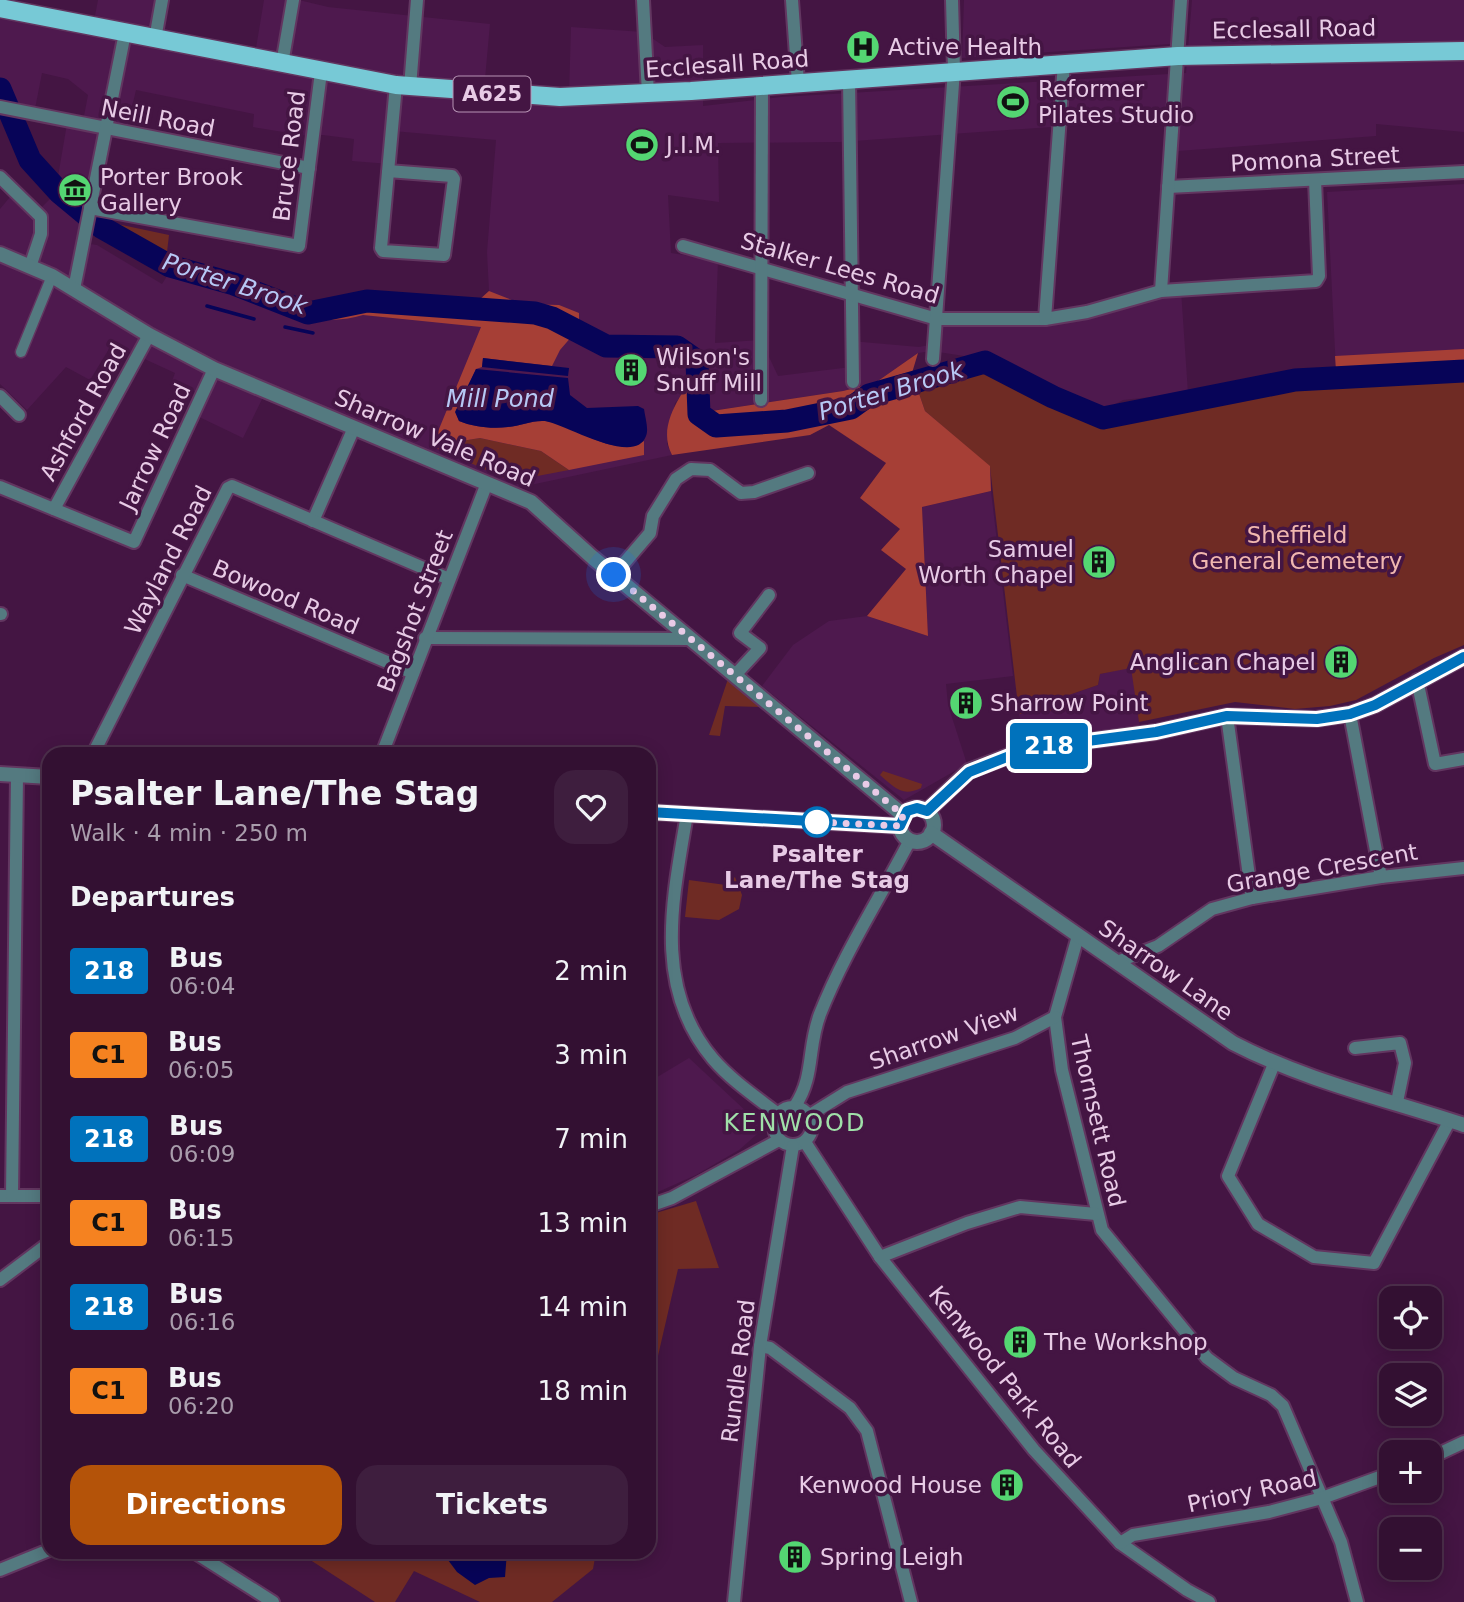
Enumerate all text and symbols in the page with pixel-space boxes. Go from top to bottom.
street label: Ecclesall Road [1212,15,1376,43]
hospital icon: Active Health [844,28,882,66]
place label: Active Health [888,34,1042,60]
street label: Ecclesall Road [644,45,810,83]
road number: A625 [454,76,530,112]
place label: Reformer Pilates Studio [1038,76,1194,128]
sports icon: Reformer Pilates Studio [994,83,1032,121]
street label: Bruce Road [268,89,310,223]
street label: Neill Road [99,94,217,142]
sports icon: J.I.M. [623,126,661,164]
place label: J.I.M. [664,132,721,158]
street label: Pomona Street [1230,142,1400,176]
place label: Porter Brook Gallery [100,164,243,216]
museum icon: Porter Brook Gallery [56,171,94,209]
street label: Stalker Lees Road [738,227,942,309]
water label: Porter Brook [159,247,312,321]
street label: Ashford Road [35,339,131,485]
place label: Wilson's Snuff Mill [656,344,762,396]
building icon: Wilson's Snuff Mill [612,351,650,389]
water label: Porter Brook [815,355,968,426]
street label: Jarrow Road [113,380,196,516]
street label: Sharrow Vale Road [331,384,539,492]
water label: Mill Pond [446,385,555,413]
street label: Wayland Road [119,481,217,639]
park label: Sheffield General Cemetery [1192,522,1402,574]
street label: Bagshot Street [372,526,458,696]
place label: Samuel Worth Chapel [918,536,1074,588]
building icon: Samuel Worth Chapel [1080,543,1118,581]
street label: Bowood Road [209,554,363,640]
your location [596,557,631,592]
building icon: Anglican Chapel [1322,643,1360,681]
place label: Anglican Chapel [1130,649,1316,675]
building icon: Sharrow Point [947,684,985,722]
place label: Sharrow Point [990,690,1149,716]
line badge: 218 [1009,723,1089,769]
text: 218 [1024,732,1074,760]
button: heart [554,770,628,844]
text: Psalter Lane/The Stag [70,774,479,813]
marker: Psalter Lane/The Stag [802,807,832,837]
text: Walk · 4 min · 250 m [70,820,308,846]
street label: Grange Crescent [1224,838,1420,898]
place label: Psalter Lane/The Stag [724,841,910,893]
text: Departures [70,882,235,912]
street label: Sharrow Lane [1094,914,1238,1026]
text: Bus [169,943,223,973]
text: 2 min [554,956,628,986]
text: 218 [84,957,134,985]
text: 06:04 [169,973,235,999]
street label: Sharrow View [866,999,1022,1075]
text: Bus [168,1027,222,1057]
street label: Thornsett Road [1065,1032,1130,1209]
text: 3 min [554,1040,628,1070]
text: C1 [91,1041,126,1069]
text: 06:05 [168,1057,234,1083]
district label: KENWOOD [724,1109,866,1137]
text: Bus [169,1111,223,1141]
text: 7 min [554,1124,628,1154]
text: 218 [84,1125,134,1153]
text: 06:09 [169,1141,235,1167]
text: Bus [168,1195,222,1225]
text: 13 min [538,1208,628,1238]
text: C1 [91,1209,126,1237]
text: 06:15 [168,1225,234,1251]
text: Bus [169,1279,223,1309]
street label: Kenwood Park Road [924,1281,1086,1473]
map controls [1379,1286,1442,1580]
button: locate [1379,1286,1442,1349]
text: 14 min [538,1292,628,1322]
text: 218 [84,1293,134,1321]
street label: Rundle Road [716,1298,760,1444]
text: 06:16 [169,1309,235,1335]
building icon: The Workshop [1001,1323,1039,1361]
place label: The Workshop [1043,1329,1208,1355]
text: Bus [168,1363,222,1393]
button: layers [1379,1363,1442,1426]
text: 18 min [538,1376,628,1406]
text: C1 [91,1377,126,1405]
text: 06:20 [168,1393,234,1419]
button: + [1379,1440,1442,1503]
button: Directions [70,1465,342,1545]
button: Tickets [356,1465,628,1545]
street label: Priory Road [1185,1465,1319,1517]
building icon: Kenwood House [988,1466,1026,1504]
place label: Kenwood House [798,1472,982,1498]
button: − [1379,1517,1442,1580]
building icon: Spring Leigh [776,1538,814,1576]
place label: Spring Leigh [820,1544,964,1570]

